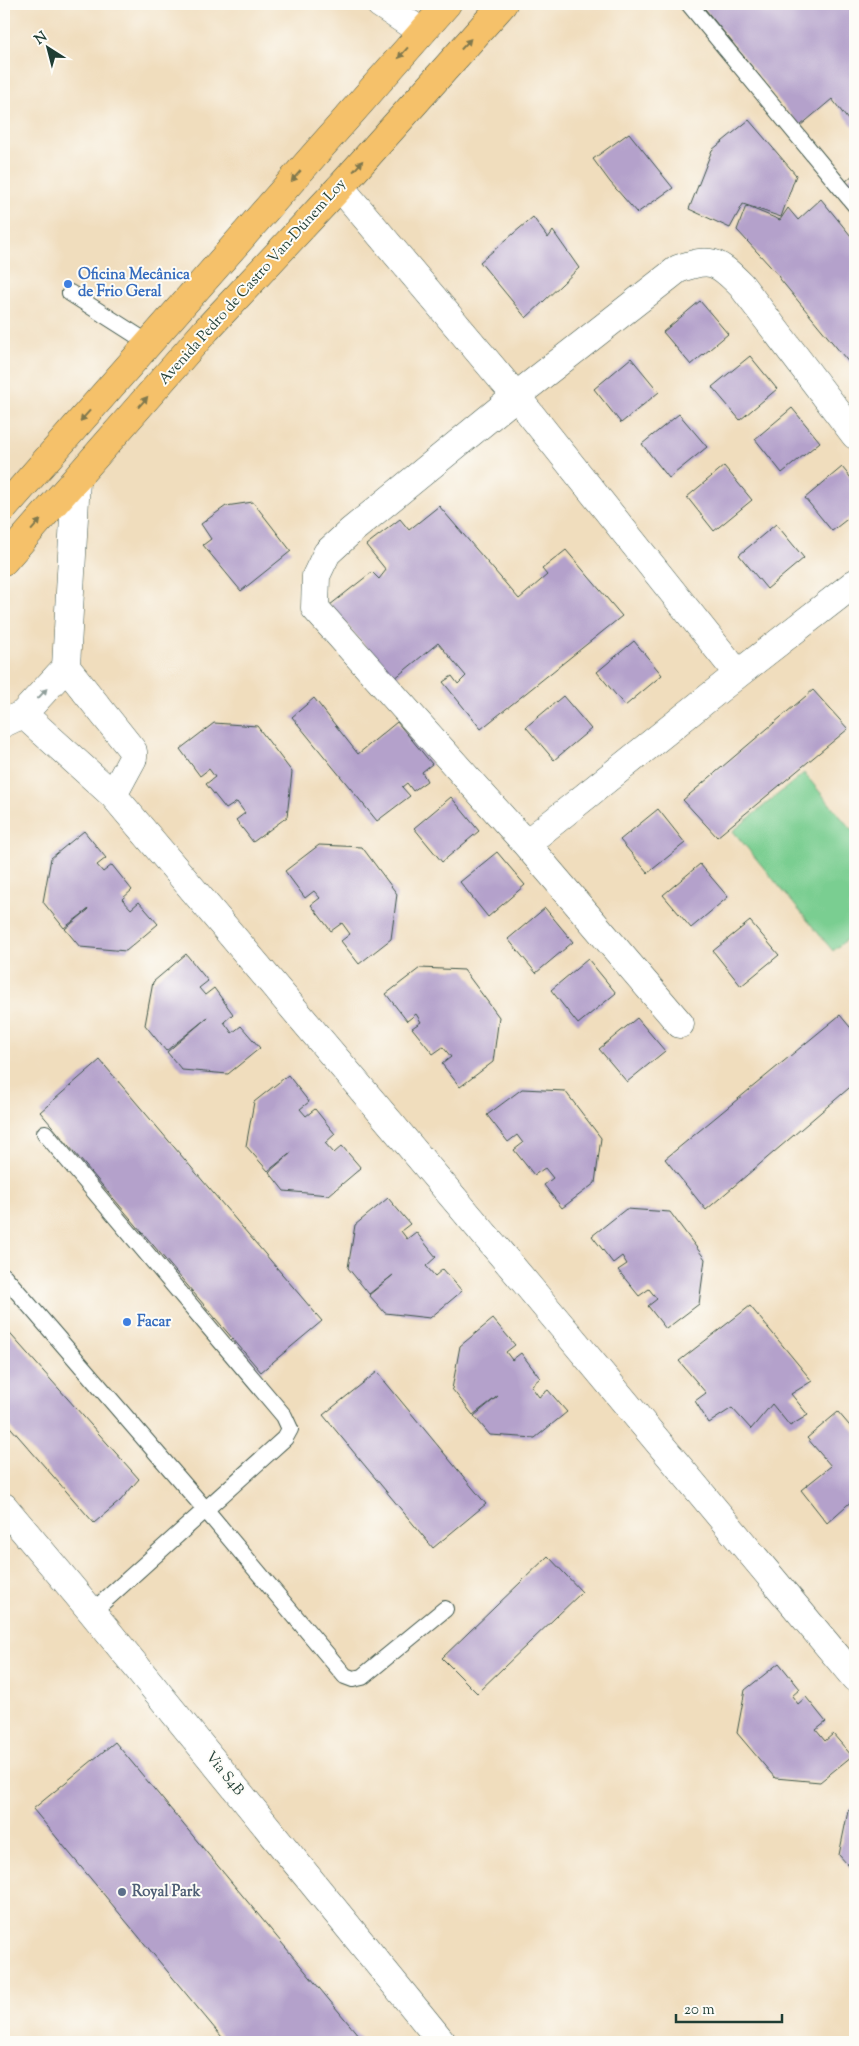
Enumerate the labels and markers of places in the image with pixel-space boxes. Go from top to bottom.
place label: Oficina Mecânica de Frio Geral [78,265,190,303]
marker: Oficina Mecânica de Frio Geral [62,278,74,290]
place label: Facar [137,1312,171,1333]
marker: Facar [121,1316,133,1328]
place label: Royal Park [132,1882,201,1903]
marker: Royal Park [116,1886,128,1898]

